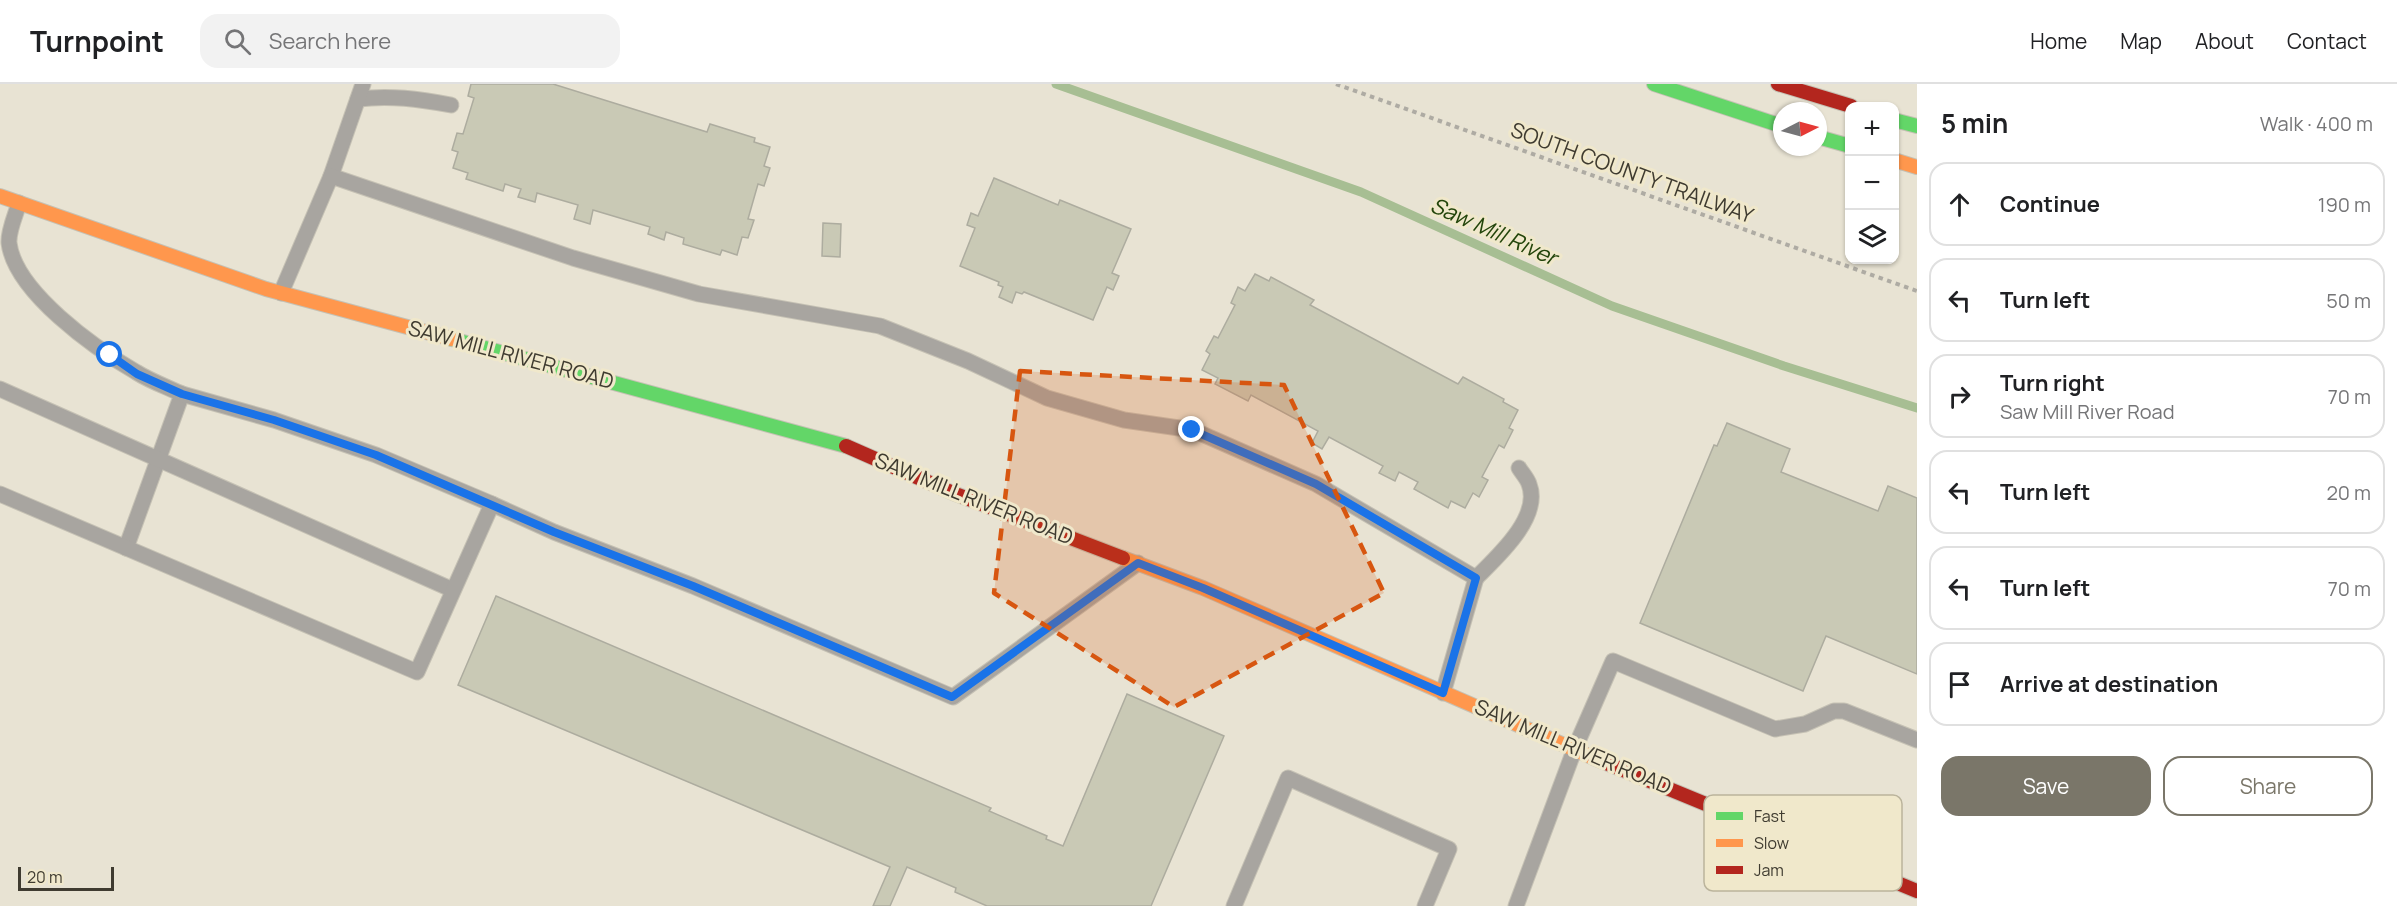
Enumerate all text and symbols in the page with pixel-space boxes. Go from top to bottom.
search box [200,14,620,68]
text: Turnpoint [30,22,164,60]
icon: search [221,25,254,58]
text: Search here [269,26,391,56]
text: Home [2030,27,2087,55]
text: Map [2120,27,2162,55]
text: About [2195,27,2254,55]
text: Contact [2287,27,2367,55]
north arrow [1773,102,1827,156]
map controls [1845,102,1899,264]
button: + [1845,102,1899,156]
text: 5 min [1941,105,2008,141]
text: Walk · 400 m [2260,110,2373,137]
street label: SOUTH COUNTY TRAILWAY [1507,115,1758,229]
button: − [1845,156,1899,210]
icon: ahead [1943,188,1976,221]
text: Continue [2000,189,2100,219]
water label: Saw Mill River [1426,190,1565,273]
text: 190 m [2318,191,2371,218]
button: layers [1845,210,1899,264]
icon: left [1943,284,1976,317]
text: Turn left [2000,285,2090,315]
text: 50 m [2326,287,2371,314]
street label: SAW MILL RIVER ROAD [406,313,617,395]
route start [96,341,122,367]
text: Turn right [2000,368,2105,398]
icon: right [1943,380,1976,413]
text: 70 m [2328,383,2371,410]
text: Saw Mill River Road [2000,398,2175,425]
route end [1178,416,1204,442]
street label: SAW MILL RIVER ROAD [871,445,1078,551]
icon: left [1943,476,1976,509]
text: Turn left [2000,477,2090,507]
text: 20 m [2326,479,2371,506]
icon: left [1943,572,1976,605]
text: Turn left [2000,573,2090,603]
text: 70 m [2328,575,2371,602]
icon: arrive [1943,668,1976,701]
text: Arrive at destination [2000,669,2218,699]
street label: SAW MILL RIVER ROAD [1471,692,1676,800]
button: Save [1941,756,2151,816]
button: Share [2163,756,2373,816]
legend [1704,795,1902,891]
text: Fast [1754,805,1785,827]
text: Slow [1754,832,1789,854]
text: Jam [1754,859,1784,881]
scale bar [18,864,114,892]
text: 20 m [27,866,63,888]

